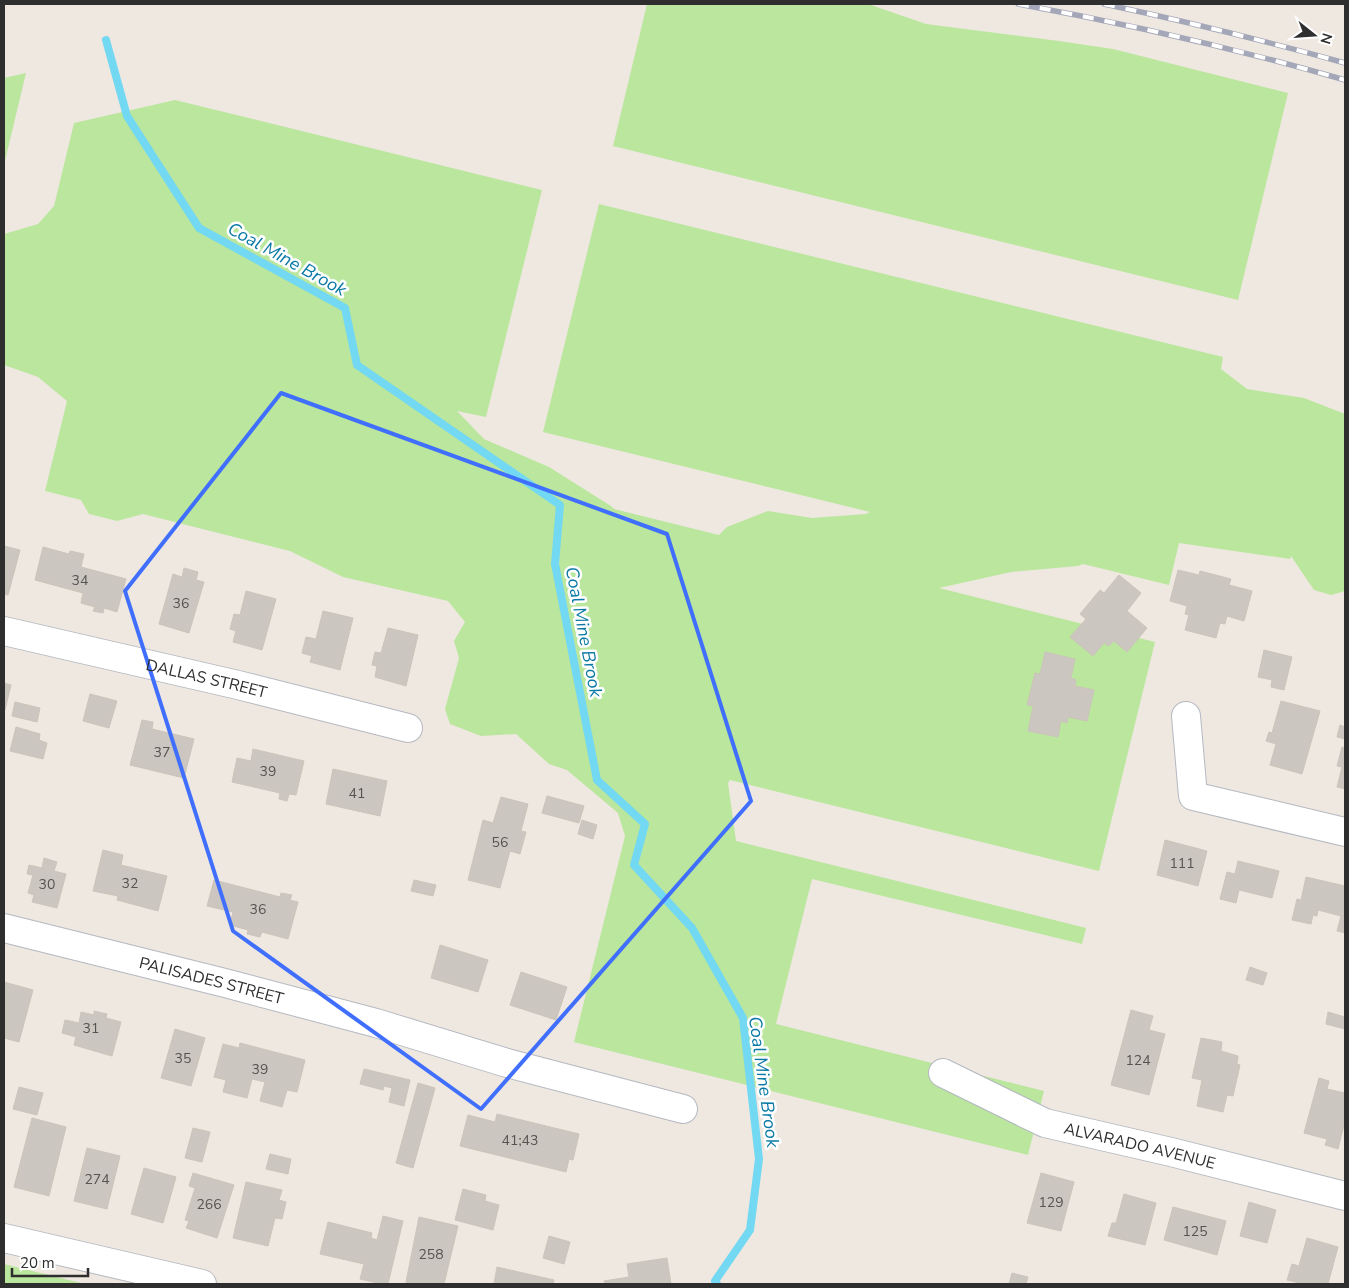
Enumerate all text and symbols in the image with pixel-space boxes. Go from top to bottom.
north arrow [1289,10,1339,60]
text: N [1315,31,1337,46]
water label: Coal Mine Brook [223,216,352,302]
water label: Coal Mine Brook [560,565,609,700]
house number: 34 [72,571,88,590]
house number: 36 [173,594,189,613]
street label: DALLAS STREET [144,654,270,704]
house number: 37 [154,743,170,762]
house number: 39 [260,762,276,781]
house number: 41 [349,784,365,803]
house number: 56 [492,833,508,852]
house number: 111 [1169,854,1195,873]
house number: 32 [122,874,138,893]
house number: 30 [39,875,55,894]
house number: 36 [250,900,266,919]
street label: PALISADES STREET [137,952,286,1010]
water label: Coal Mine Brook [743,1015,785,1150]
house number: 31 [83,1019,99,1038]
house number: 35 [175,1049,191,1068]
house number: 124 [1125,1051,1151,1070]
house number: 39 [252,1060,268,1079]
street label: ALVARADO AVENUE [1062,1118,1218,1175]
house number: 41;43 [502,1131,538,1150]
house number: 274 [84,1170,110,1189]
house number: 129 [1038,1193,1064,1212]
house number: 266 [196,1195,222,1214]
house number: 125 [1182,1222,1208,1241]
house number: 258 [418,1245,444,1264]
scale bar [12,1246,89,1278]
text: 20 m [20,1253,55,1273]

